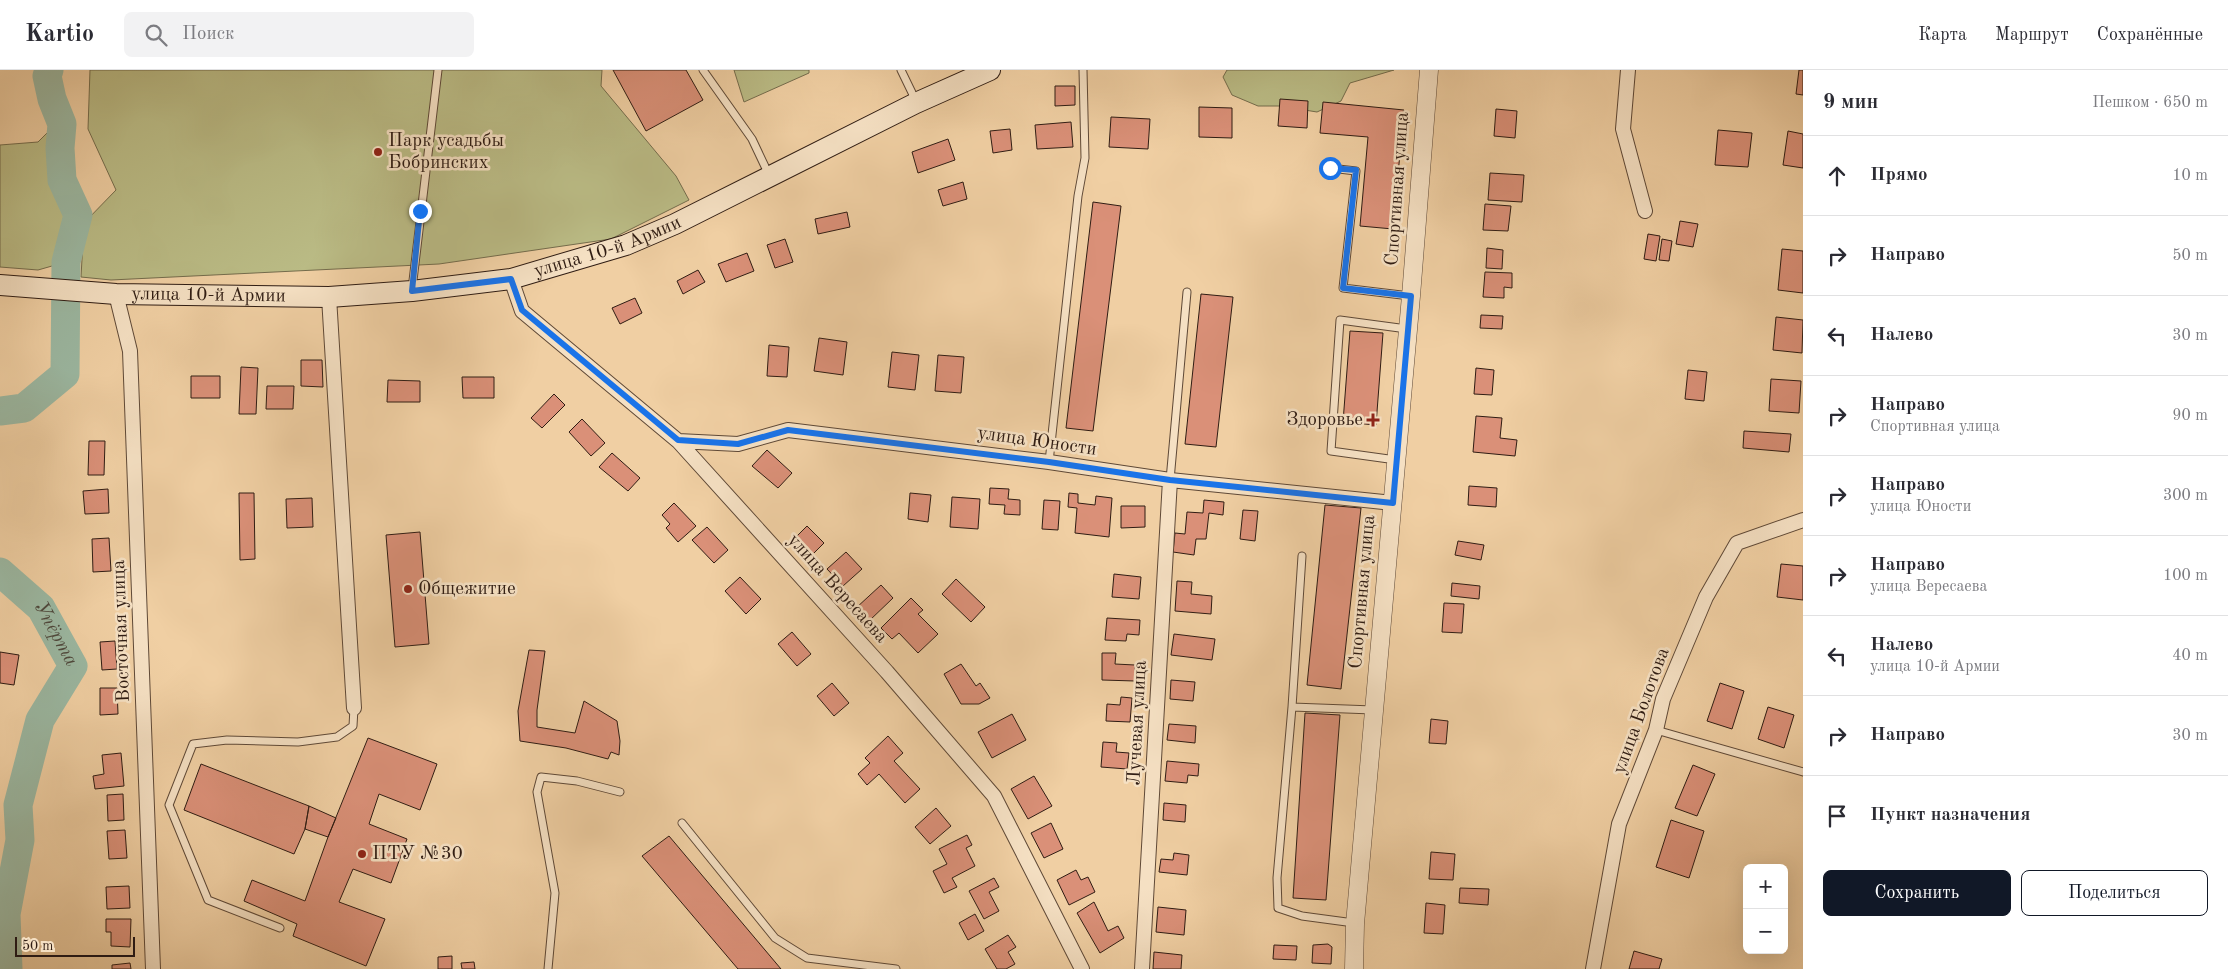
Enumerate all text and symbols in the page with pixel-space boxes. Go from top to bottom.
search box [124,12,474,57]
icon: search [142,21,170,49]
text: Kartio [25,23,94,47]
text: Поиск [182,25,234,44]
text: Карта [1918,26,1967,44]
text: Маршрут [1995,26,2069,44]
text: Сохранённые [2097,26,2203,44]
text: 9 мин [1823,92,1878,113]
text: Пешком · 650 m [2092,95,2208,111]
street label: Спортивная улица [1383,111,1413,267]
place label: Парк усадьбы Бобринских [388,132,504,173]
marker: Парк усадьбы Бобринских [372,146,384,158]
route start [1319,157,1342,180]
icon: ahead [1823,162,1851,190]
text: Прямо [1870,166,1928,185]
text: 10 m [2172,168,2208,184]
route end [409,200,432,223]
street label: улица 10-й Армии [532,213,684,281]
icon: right [1823,242,1851,270]
text: Направо [1870,246,1945,265]
text: 50 m [2172,248,2208,264]
street label: улица 10-й Армии [131,285,286,306]
icon: left [1823,322,1851,350]
text: Налево [1870,326,1933,345]
text: 30 m [2172,328,2208,344]
text: Направо [1870,396,1945,415]
icon: right [1823,402,1851,430]
text: 90 m [2172,408,2208,424]
place label: Здоровье [1286,411,1363,430]
marker: Здоровье [1367,414,1379,426]
text: Спортивная улица [1870,419,2000,435]
street label: улица Юности [976,424,1098,460]
text: Направо [1870,476,1945,495]
icon: right [1823,482,1851,510]
text: 300 m [2163,488,2208,504]
text: улица Юности [1870,499,1971,515]
street label: Спортивная улица [1347,514,1379,670]
street label: улица Вересаева [783,531,891,648]
text: Направо [1870,556,1945,575]
street label: Восточная улица [110,559,134,702]
icon: right [1823,562,1851,590]
text: 100 m [2163,568,2208,584]
text: улица Вересаева [1870,579,1987,595]
place label: Общежитие [418,580,516,599]
marker: Общежитие [402,583,414,595]
water label: Упёрта [29,598,81,670]
text: Налево [1870,636,1933,655]
icon: left [1823,642,1851,670]
street label: улица Болотова [1610,645,1674,777]
text: 40 m [2172,648,2208,664]
street label: Лучевая улица [1125,659,1151,786]
text: улица 10-й Армии [1870,659,2000,675]
icon: right [1823,722,1851,750]
text: Направо [1870,726,1945,745]
text: 30 m [2172,728,2208,744]
icon: arrive [1823,802,1851,830]
text: Пункт назначения [1870,806,2030,825]
place label: ПТУ №30 [372,845,463,864]
marker: ПТУ №30 [356,848,368,860]
map controls [1743,864,1788,954]
button: + [1743,864,1788,909]
button: Сохранить [1823,870,2011,916]
button: Поделиться [2021,870,2208,916]
button: − [1743,909,1788,954]
scale bar [15,934,135,957]
text: 50 m [22,939,53,953]

